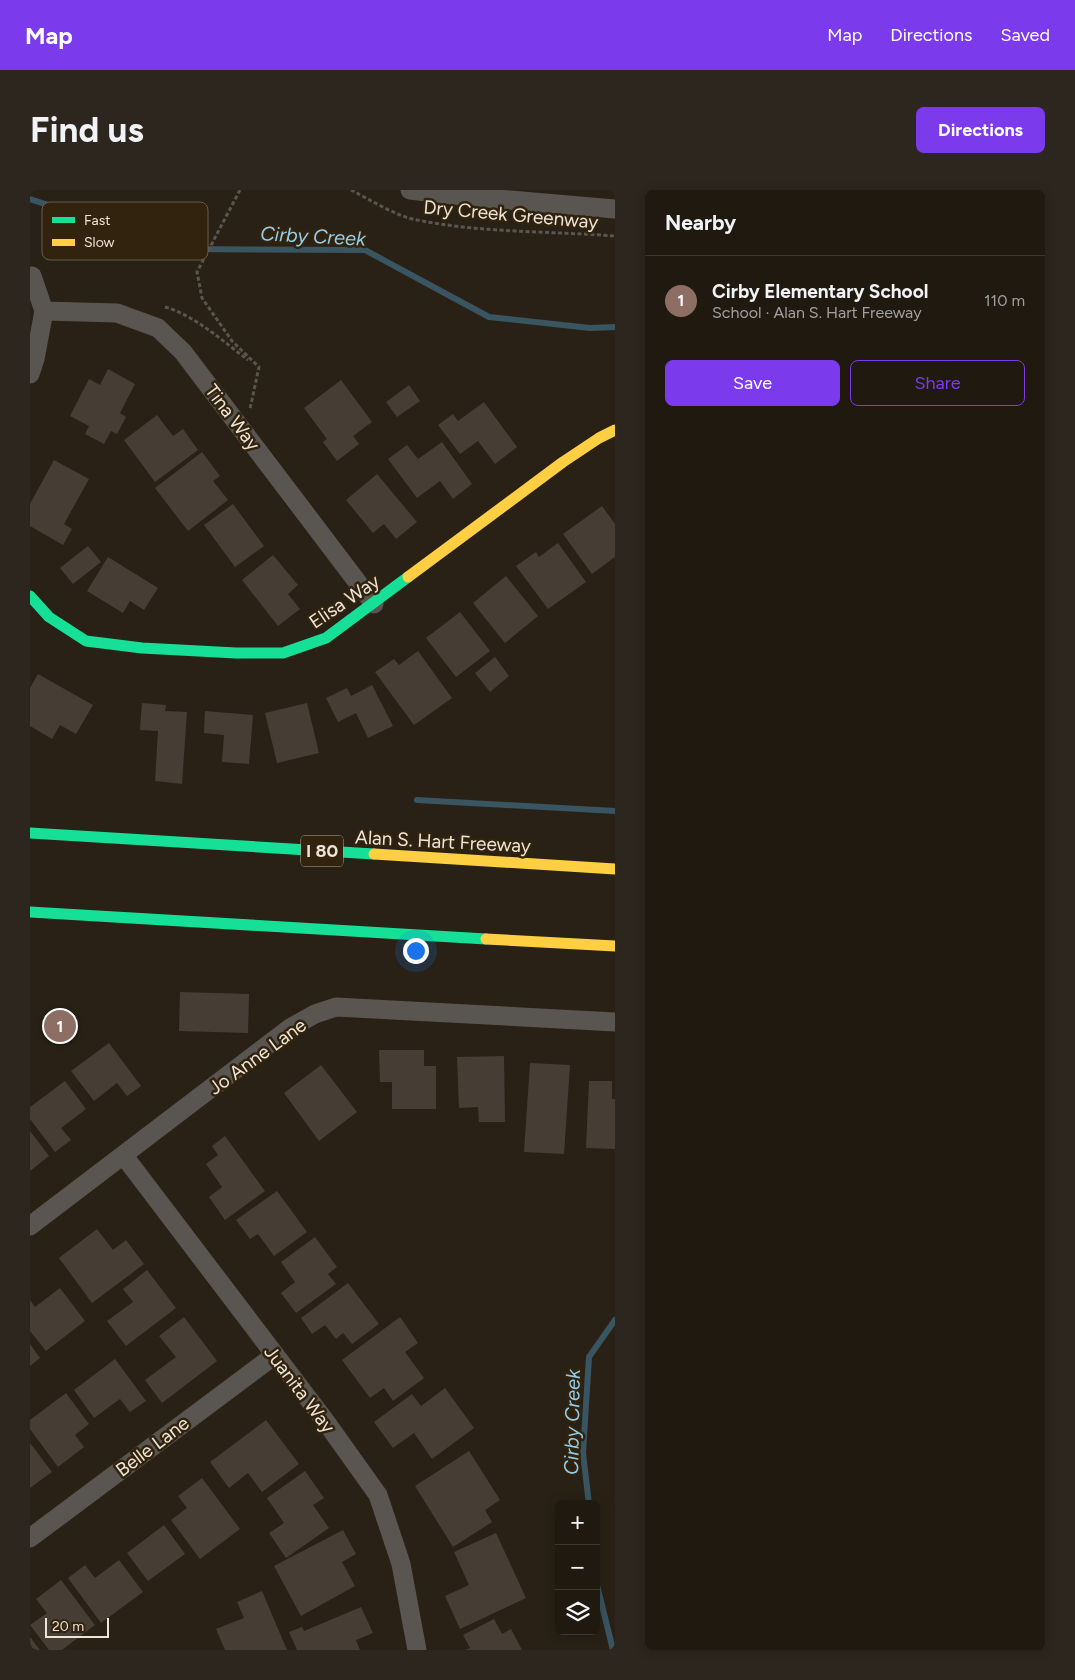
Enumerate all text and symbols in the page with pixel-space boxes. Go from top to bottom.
text: Map [25,21,73,50]
text: Map [827,24,862,46]
text: Directions [890,24,972,46]
text: Saved [1000,24,1050,46]
button: Directions [916,107,1045,153]
text: Find us [30,109,144,151]
street label: Dry Creek Greenway [423,195,599,234]
legend [42,202,208,260]
text: Nearby [665,210,736,235]
text: Fast [84,212,110,229]
water label: Cirby Creek [260,221,368,251]
text: Slow [84,234,115,251]
text: Cirby Elementary School [712,280,928,303]
text: 1 [678,291,684,310]
text: 110 m [984,291,1025,310]
text: School · Alan S. Hart Freeway [712,303,922,322]
button: Save [665,360,840,406]
button: Share [850,360,1025,406]
street label: Tina Way [200,380,265,455]
street label: Elisa Way [305,569,384,633]
street label: Alan S. Hart Freeway [355,825,531,858]
road number: I 80 [301,836,343,866]
your location [403,938,429,964]
pin: 1 [44,1007,76,1045]
street label: Jo Anne Lane [204,1013,311,1100]
street label: Juanita Way [259,1341,340,1438]
water label: Cirby Creek [559,1368,585,1475]
street label: Belle Lane [111,1411,194,1481]
map controls [555,1500,600,1635]
button: + [555,1500,600,1545]
button: − [555,1545,600,1590]
button: layers [555,1590,600,1635]
scale bar [45,1615,109,1638]
text: 20 m [52,1618,84,1635]

